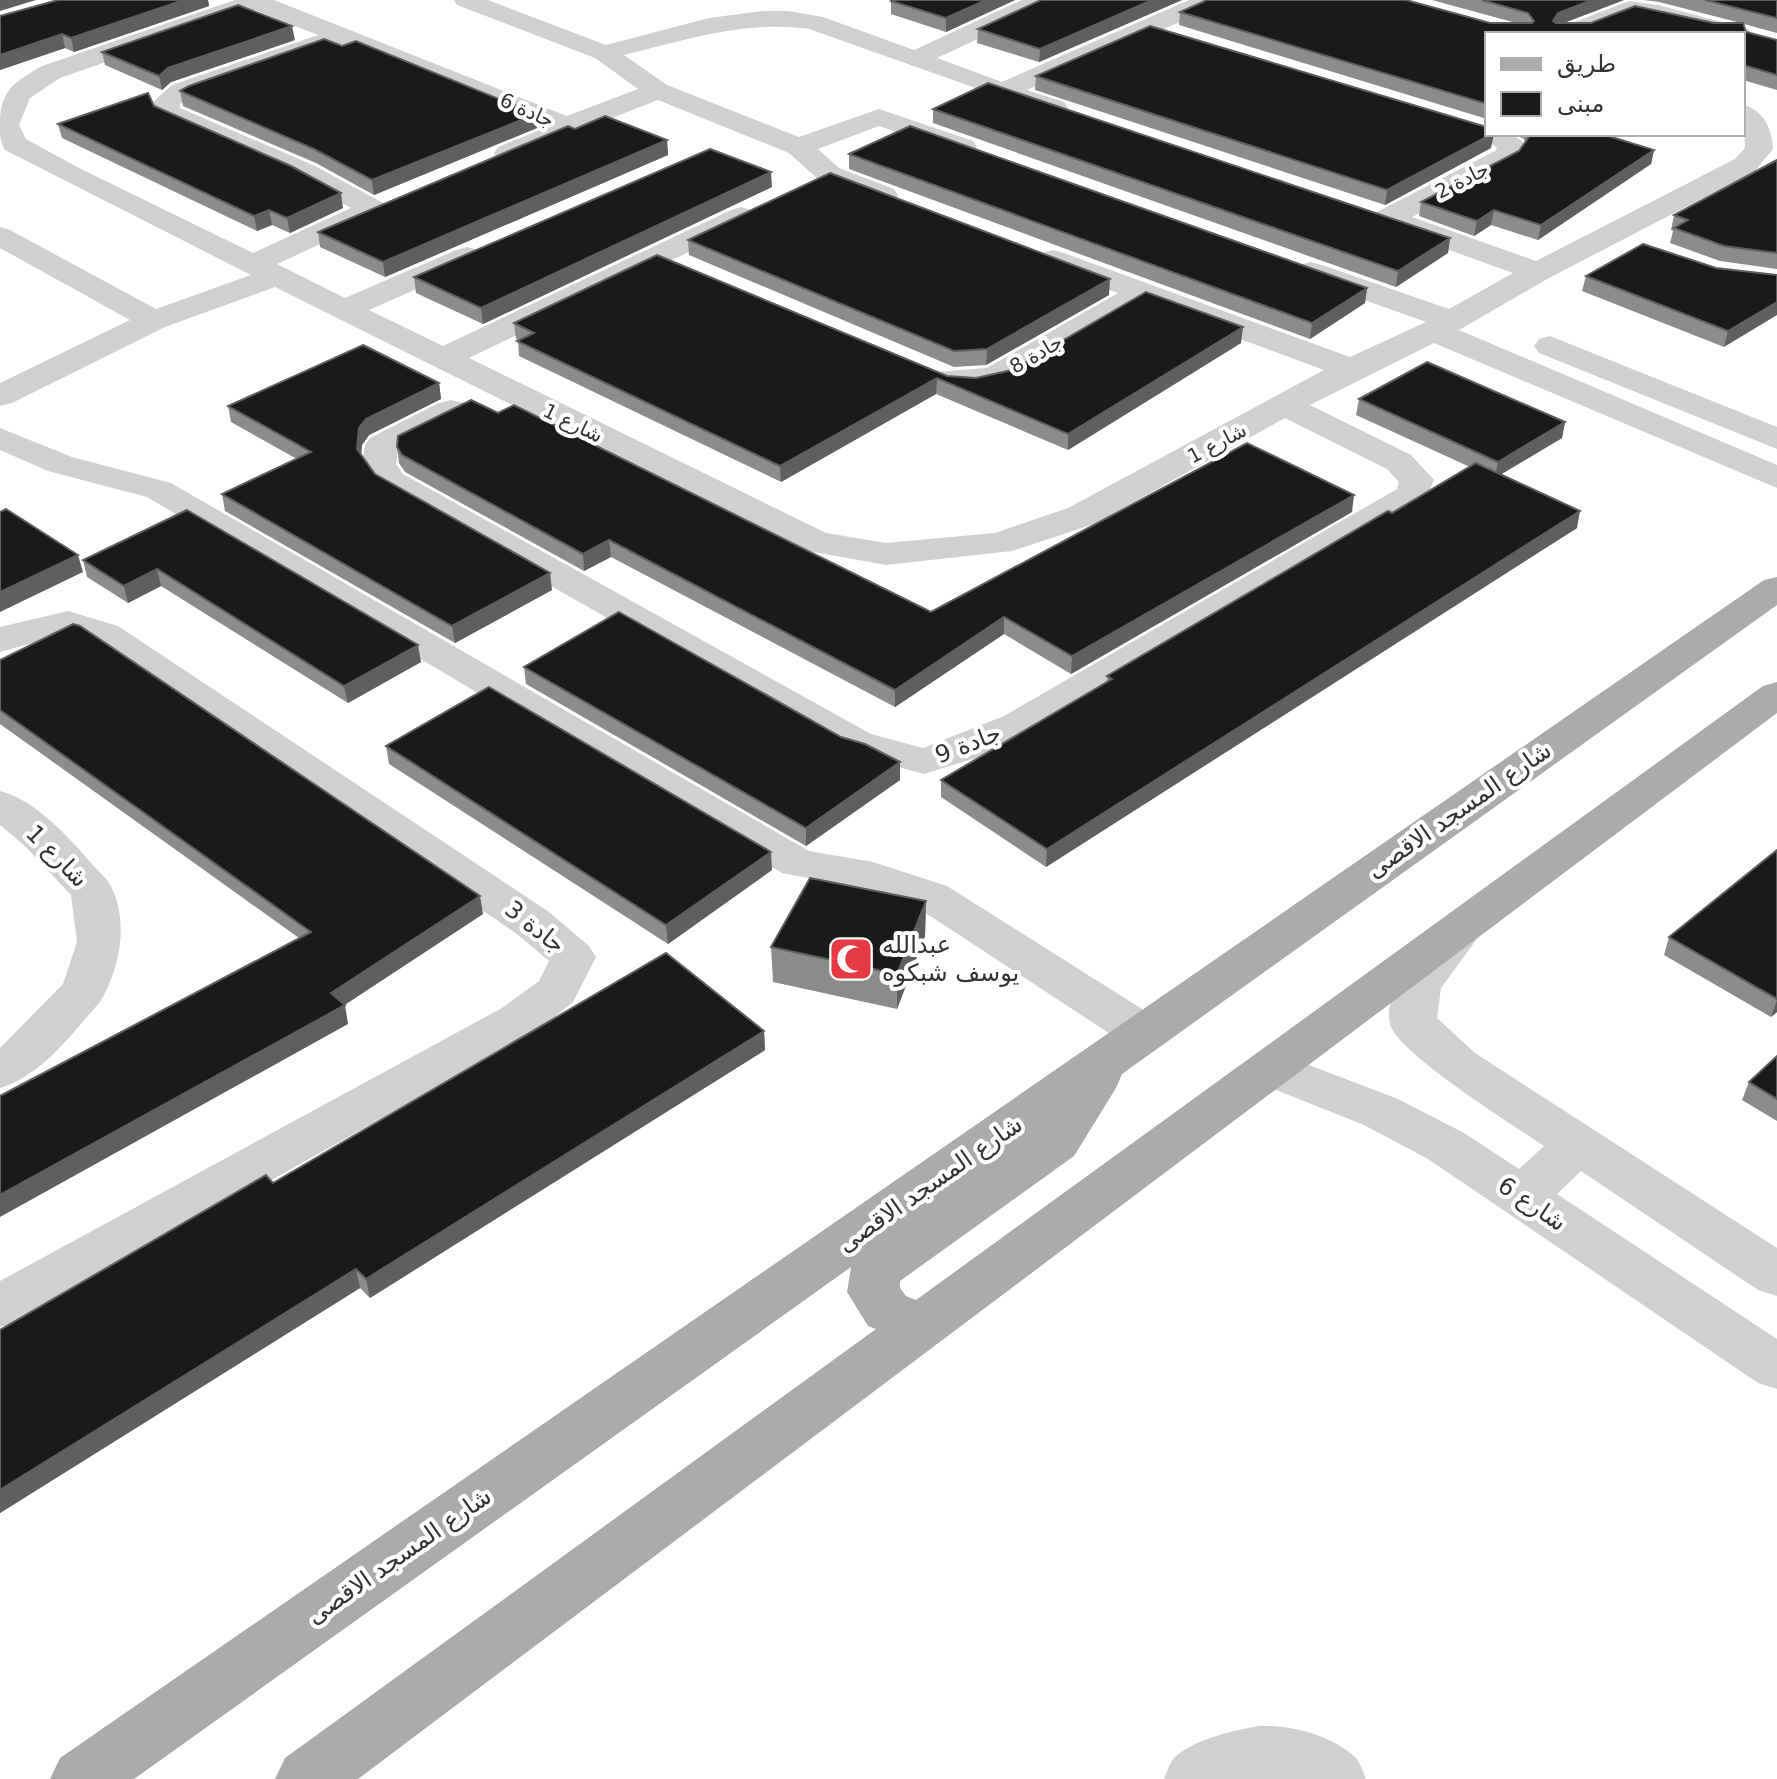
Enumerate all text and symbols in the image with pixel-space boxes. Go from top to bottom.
legend [1485,32,1745,136]
text: طريق [1557,50,1616,78]
street label: جادة 6 [496,87,558,133]
text: مبنى [1557,90,1604,118]
street label: جادة 2 [1431,156,1493,204]
street label: جادة 8 [1005,329,1067,379]
street label: شارع 1 [539,398,607,448]
street label: شارع 1 [1183,417,1251,469]
street label: جادة 9 [931,719,1005,769]
street label: شارع المسجد الاقصى [1361,736,1557,884]
street label: شارع 1 [20,819,94,893]
street label: جادة 3 [499,895,571,959]
place label: عبدالله يوسف شبكوه [882,931,1019,987]
mosque icon: عبدالله يوسف شبكوه [827,935,875,983]
street label: شارع المسجد الاقصى [832,1110,1028,1258]
street label: شارع 6 [1493,1171,1571,1237]
street label: شارع المسجد الاقصى [301,1482,497,1630]

